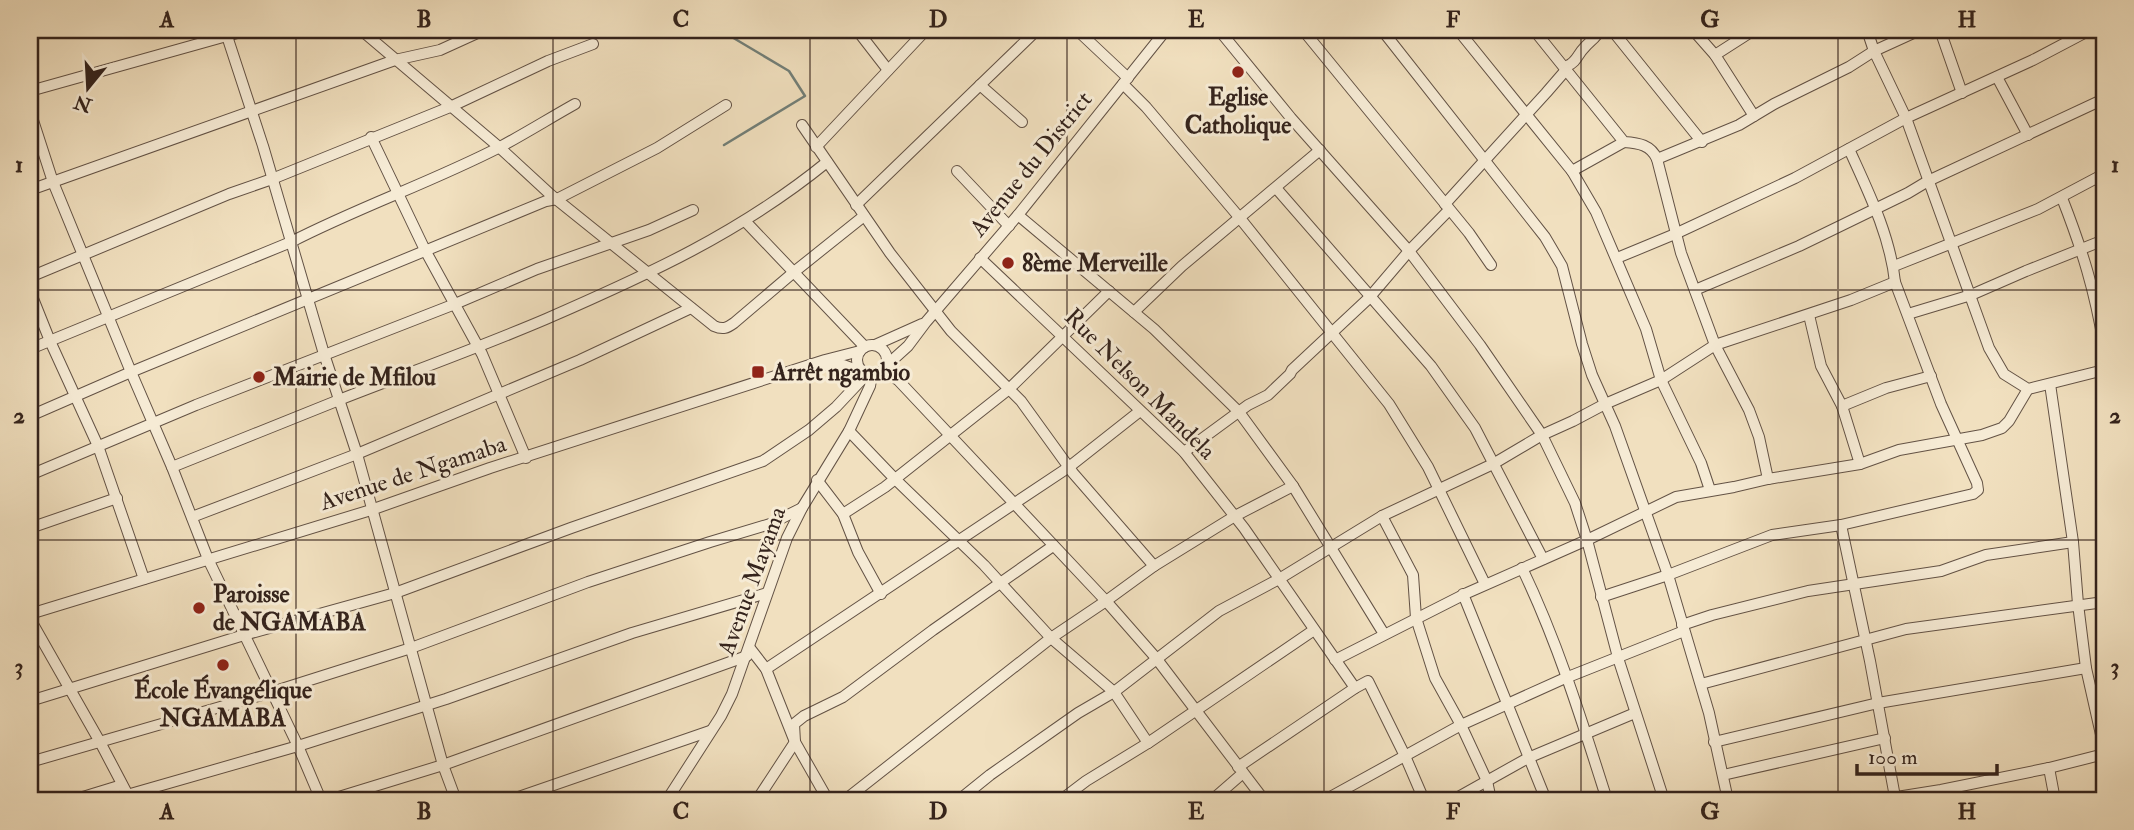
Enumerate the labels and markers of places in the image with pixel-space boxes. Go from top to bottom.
marker: Eglise Catholique [1230,64,1246,80]
place label: Eglise Catholique [1185,82,1291,141]
place label: 8ème Merveille [1022,248,1168,279]
marker: 8ème Merveille [1000,255,1016,271]
place label: Arrêt ngambio [771,357,910,388]
place label: Mairie de Mfilou [272,362,437,393]
marker: Arrêt ngambio [750,364,766,380]
marker: Mairie de Mfilou [251,369,267,385]
place label: Paroisse de NGAMABA [213,579,367,638]
marker: Paroisse de NGAMABA [191,600,207,616]
marker: École Évangélique NGAMABA [215,657,231,673]
place label: École Évangélique NGAMABA [134,674,312,734]

